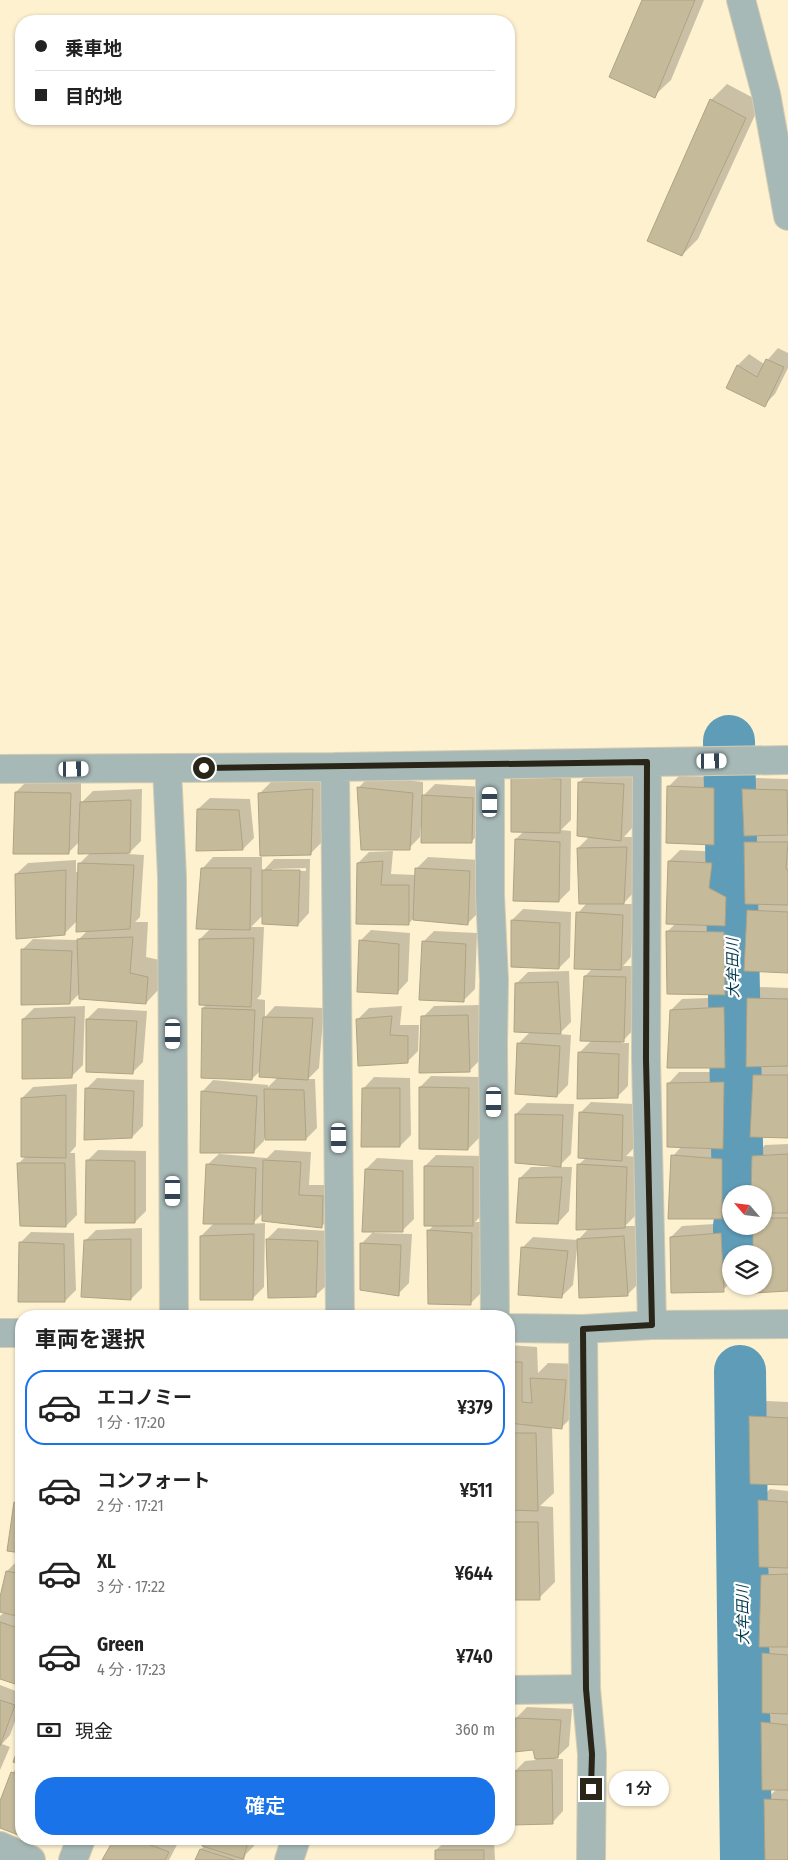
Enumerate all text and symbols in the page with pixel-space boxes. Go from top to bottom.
text: 乗車地 [65,37,122,60]
text: 目的地 [65,85,122,108]
car [696,753,727,769]
route start [193,757,215,779]
car [58,761,89,777]
car [482,787,497,817]
water label: 大牟田川 [723,936,743,998]
car [165,1019,180,1049]
car [486,1087,501,1117]
car [331,1123,346,1153]
car [165,1176,180,1206]
north arrow [722,1185,772,1235]
map controls [722,1185,772,1295]
button: layers [722,1245,772,1295]
text: 車両を選択 [35,1326,145,1353]
icon: car [37,1385,82,1430]
text: エコノミー [97,1386,192,1409]
text: ¥379 [457,1396,493,1419]
text: 1 分 · 17:20 [97,1413,165,1432]
icon: car [37,1468,82,1513]
text: コンフォート [97,1469,210,1492]
text: ¥511 [460,1479,493,1502]
text: 2 分 · 17:21 [97,1496,164,1515]
text: XL [97,1550,116,1573]
icon: car [37,1551,82,1596]
text: ¥644 [455,1562,493,1585]
text: 3 分 · 17:22 [97,1577,165,1596]
water label: 大牟田川 [733,1583,753,1645]
text: Green [97,1633,144,1656]
icon: car [37,1634,82,1679]
text: ¥740 [456,1645,493,1668]
text: 4 分 · 17:23 [97,1660,166,1679]
icon: cash [35,1716,63,1744]
text: 現金 [75,1720,113,1743]
text: 360 m [455,1720,495,1739]
callout: 1 分 [608,1772,668,1806]
button: 確定 [35,1777,495,1835]
route end [580,1778,602,1800]
text: 1 分 [626,1779,652,1798]

